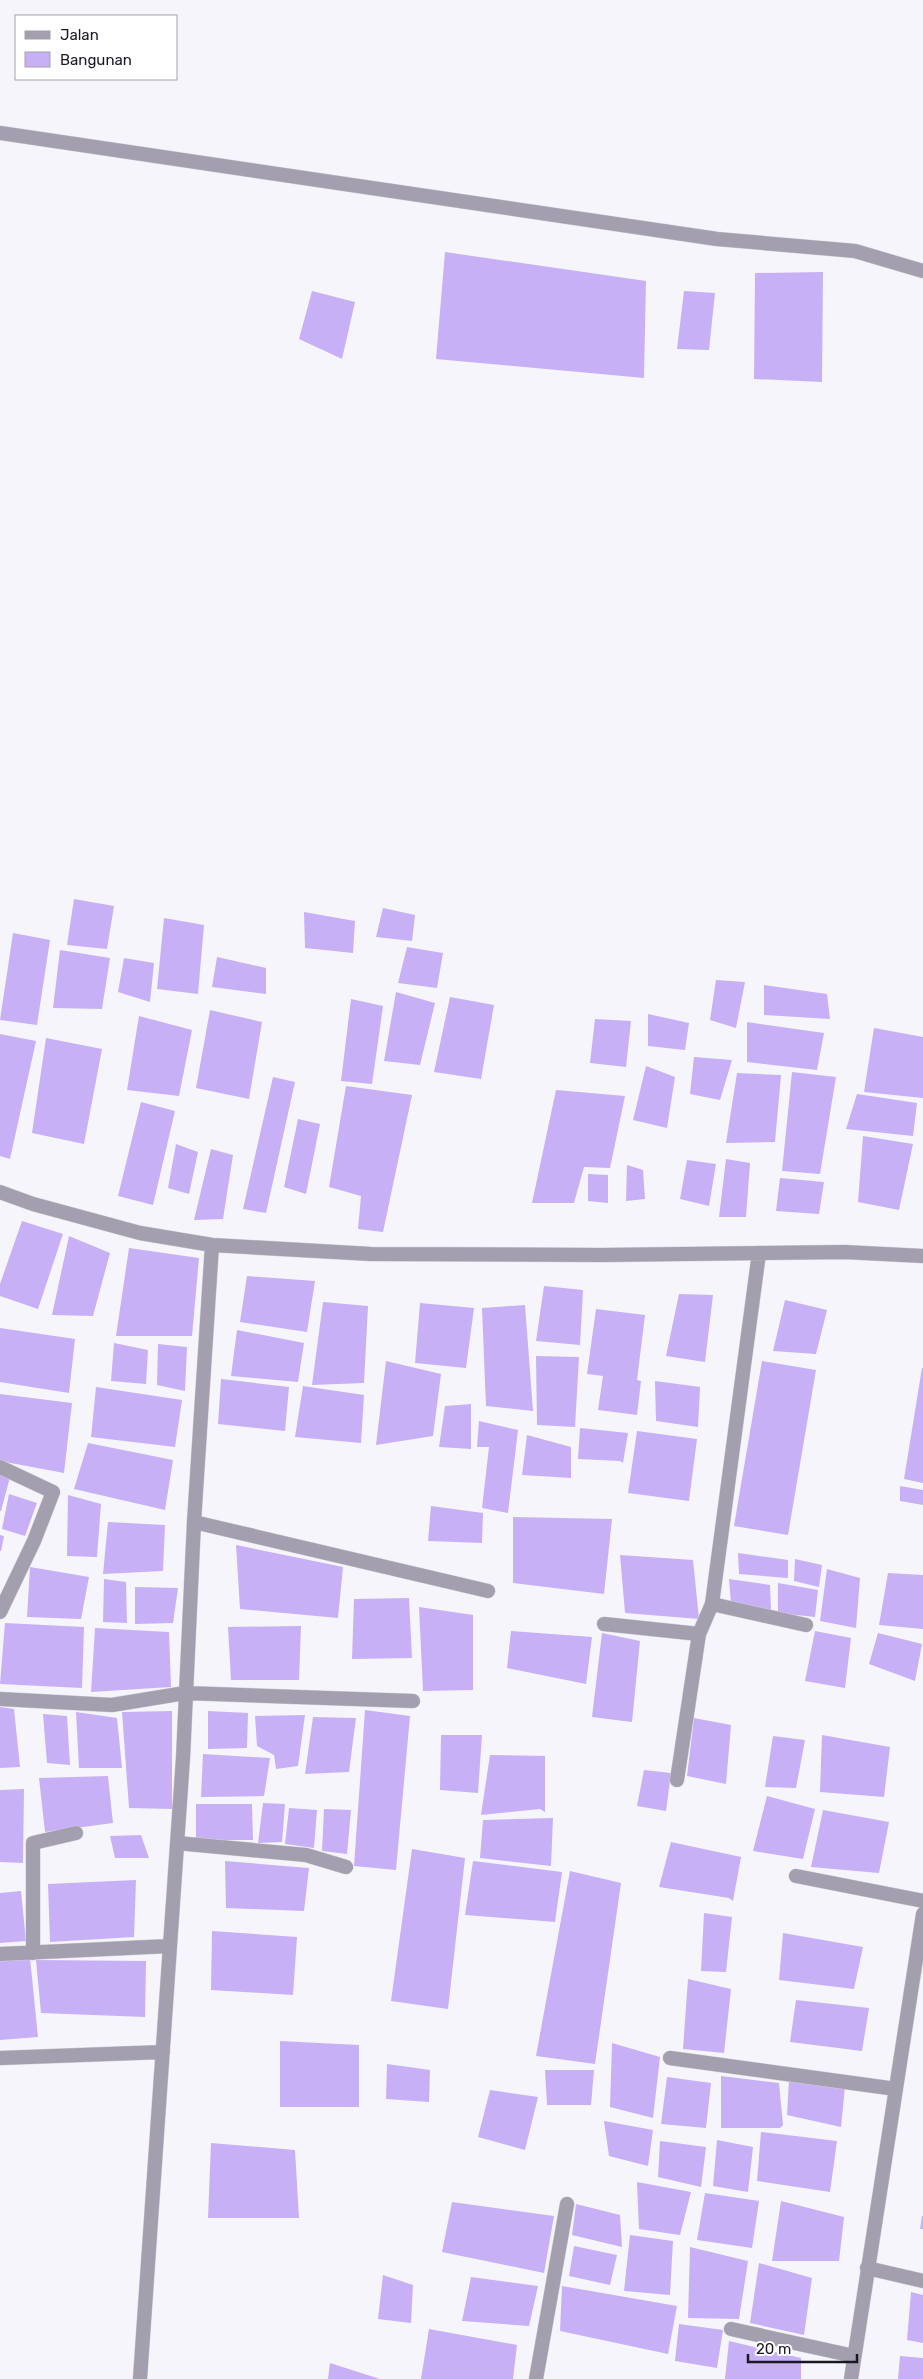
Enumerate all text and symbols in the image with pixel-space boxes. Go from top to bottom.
legend [15,15,178,80]
text: Jalan [60,26,99,44]
text: Bangunan [60,51,132,69]
scale bar [748,2332,857,2364]
text: 20 m [756,2340,791,2358]

